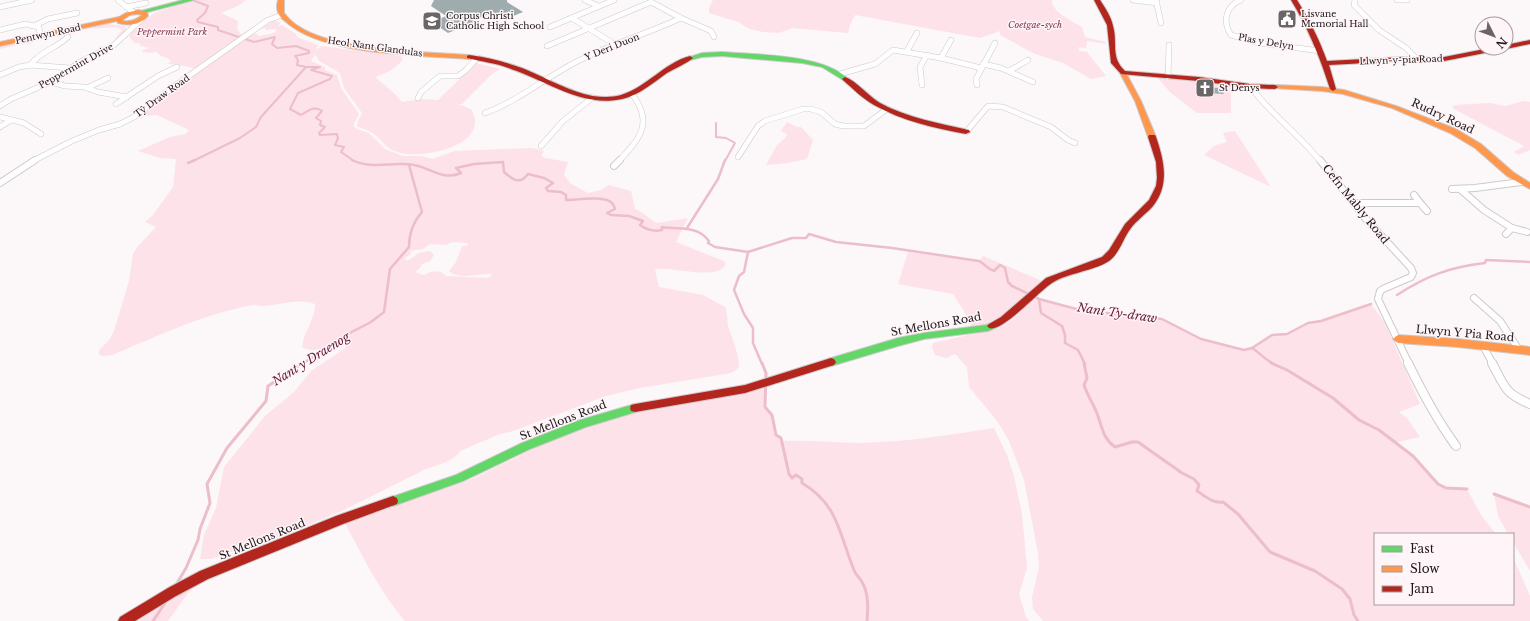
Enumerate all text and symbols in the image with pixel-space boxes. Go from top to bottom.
public building icon: Lisvane Memorial Hall [1276,8,1298,30]
place label: Lisvane Memorial Hall [1301,8,1368,29]
school or university icon: Corpus Christi Catholic High School [421,10,443,32]
place label: Corpus Christi Catholic High School [446,10,544,31]
north arrow [1474,16,1514,56]
park label: Coetgae-sych [1008,19,1062,30]
street label: Pentwyn Road [14,21,82,46]
park label: Peppermint Park [136,26,207,37]
street label: Y Deri Duon [582,31,641,63]
street label: Plas y Delyn [1237,31,1295,52]
street label: Heol Nant Glandulas [327,34,423,59]
text: N [1492,34,1510,52]
street label: Peppermint Drive [37,41,115,91]
street label: Llwyn-y-pia Road [1359,53,1443,66]
street label: Tŷ Draw Road [132,72,192,119]
church icon: St Denys [1194,77,1216,99]
place label: St Denys [1219,82,1260,93]
street label: Rudry Road [1409,95,1477,137]
street label: Cefn Mably Road [1320,161,1393,247]
water label: Nant Ty-draw [1075,299,1158,326]
street label: St Mellons Road [890,309,983,339]
street label: Llwyn Y Pia Road [1415,322,1515,344]
water label: Nant y Draenog [268,328,354,389]
street label: St Mellons Road [518,397,609,443]
street label: St Mellons Road [217,515,308,563]
legend [1374,533,1514,605]
text: Fast [1410,541,1435,556]
text: Slow [1410,561,1440,576]
text: Jam [1408,581,1434,596]

